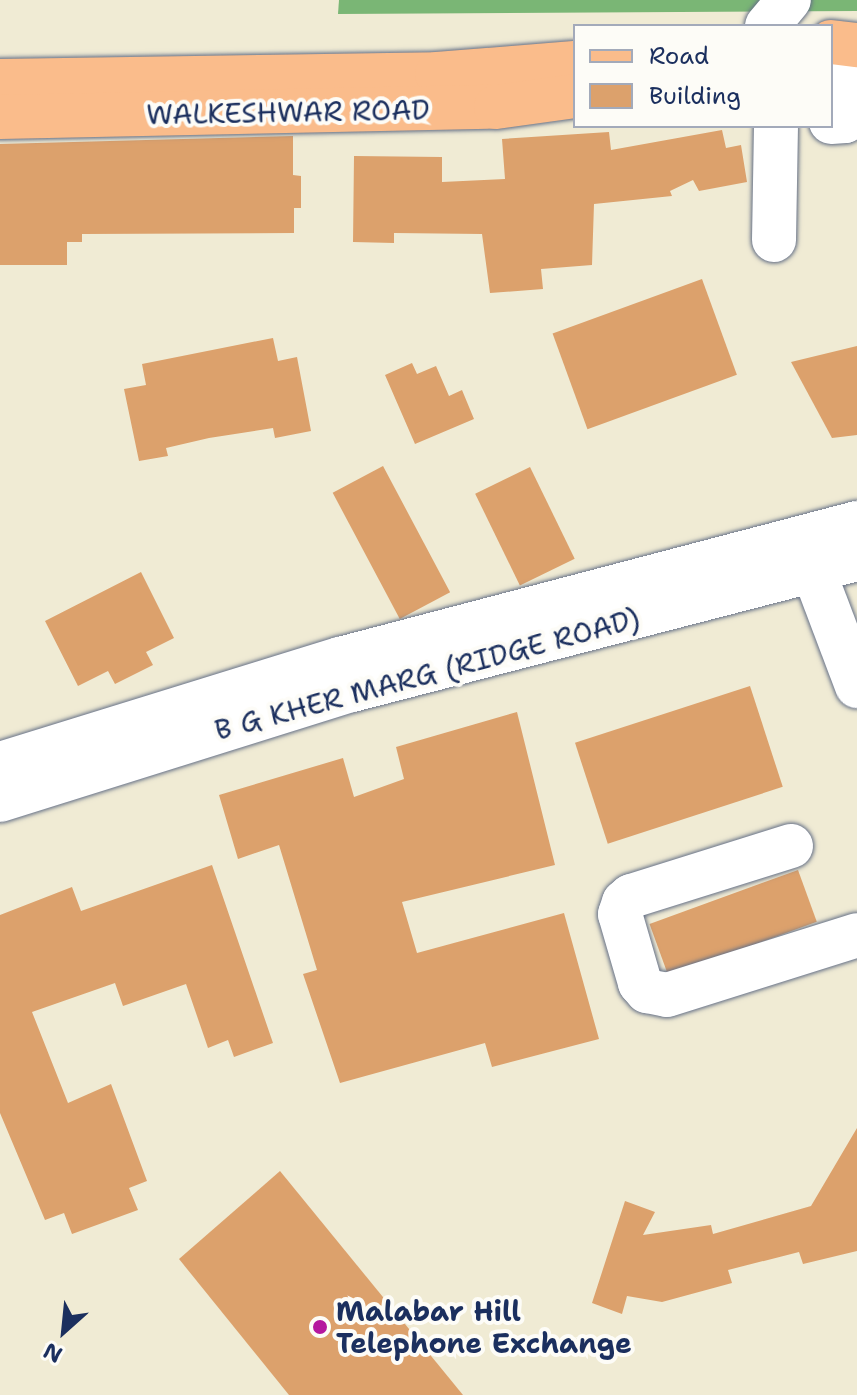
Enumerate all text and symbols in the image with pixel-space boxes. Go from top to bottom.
legend [573,24,833,128]
text: Road [649,40,709,72]
text: Building [649,80,741,112]
street label: WALKESHWAR ROAD [146,93,430,131]
street label: B G KHER MARG (RIDGE ROAD) [211,601,643,747]
north arrow [24,1291,104,1371]
place label: Malabar Hill Telephone Exchange [336,1294,632,1360]
marker: Malabar Hill Telephone Exchange [311,1318,329,1336]
text: N [39,1336,67,1370]

